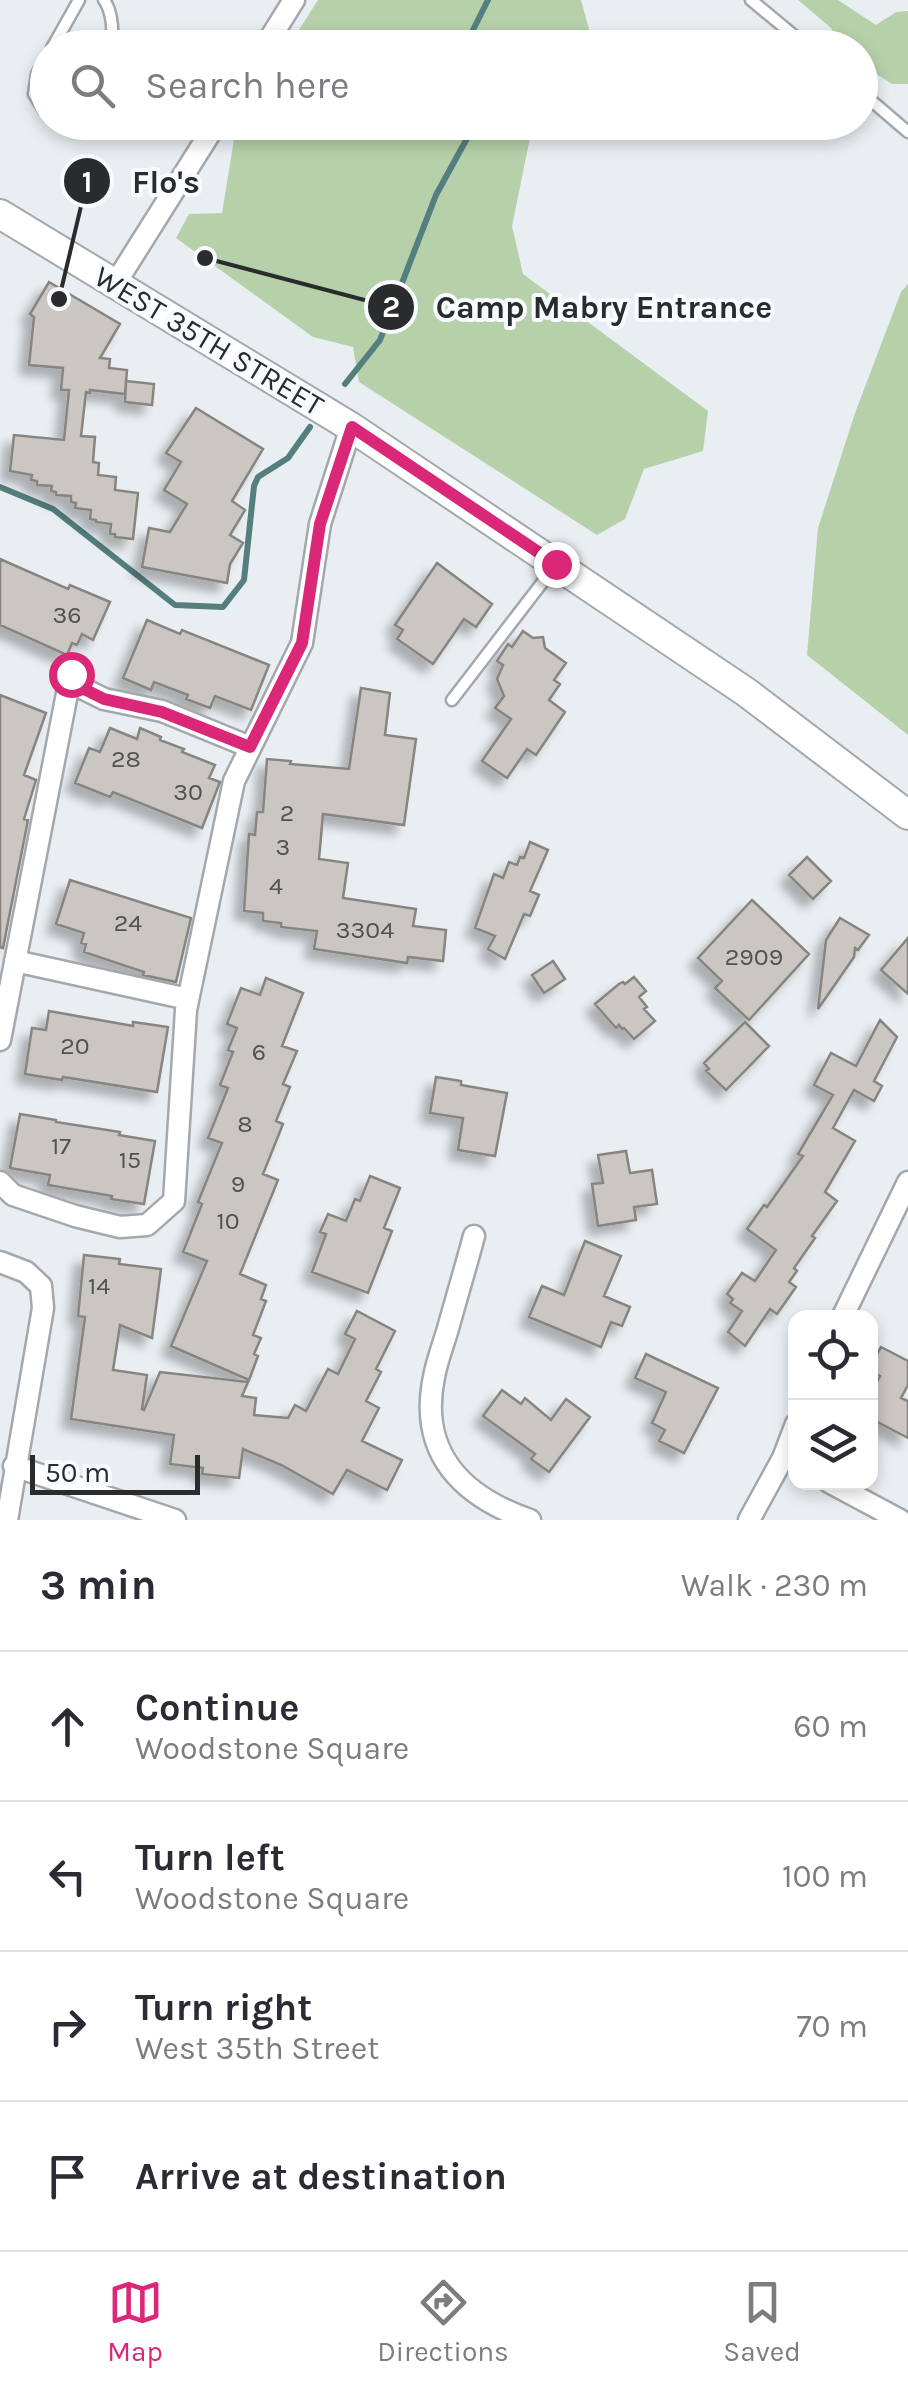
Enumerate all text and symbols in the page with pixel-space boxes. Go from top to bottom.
search box [30,30,878,140]
icon: search [65,58,120,113]
text: Search here [145,63,349,108]
callout: Flo's [62,150,220,212]
text: 1 [82,164,92,200]
text: Flo's [132,164,200,201]
street label: WEST 35TH STREET [88,258,330,424]
callout: Camp Mabry Entrance [366,276,792,338]
text: 2 [382,289,400,325]
text: Camp Mabry Entrance [436,289,772,326]
route end [534,542,580,588]
house number: 36 [52,600,82,629]
route start [49,652,95,698]
house number: 28 [111,744,141,773]
house number: 30 [173,777,203,806]
house number: 2 [280,798,294,827]
house number: 3 [276,832,290,861]
house number: 4 [269,871,283,900]
house number: 24 [114,908,142,937]
house number: 3304 [336,915,394,944]
house number: 2909 [725,942,783,971]
house number: 20 [60,1031,90,1060]
house number: 6 [252,1037,266,1066]
house number: 8 [237,1109,253,1138]
house number: 17 [51,1131,71,1160]
house number: 15 [119,1145,141,1174]
house number: 9 [231,1169,245,1198]
house number: 10 [216,1206,240,1235]
house number: 14 [88,1271,110,1300]
map controls [788,1310,878,1490]
button: locate [788,1310,878,1400]
button: layers [788,1400,878,1490]
scale bar [30,1450,200,1494]
text: 50 m [45,1456,110,1489]
text: 3 min [40,1560,157,1610]
text: Walk · 230 m [681,1567,868,1604]
text: Continue [135,1685,299,1730]
icon: ahead [40,1699,95,1754]
text: 60 m [793,1708,868,1745]
text: Woodstone Square [135,1730,409,1767]
text: Turn left [135,1835,285,1880]
icon: left [40,1849,95,1904]
text: 100 m [782,1858,868,1895]
text: Woodstone Square [135,1880,409,1917]
text: Turn right [135,1985,312,2030]
icon: right [40,1999,95,2054]
text: 70 m [796,2008,868,2045]
text: West 35th Street [135,2030,379,2067]
icon: arrive [40,2149,95,2204]
text: Arrive at destination [135,2154,507,2199]
tab: Map [107,2275,163,2368]
tab: Directions [377,2275,509,2368]
tab: Saved [723,2275,801,2368]

